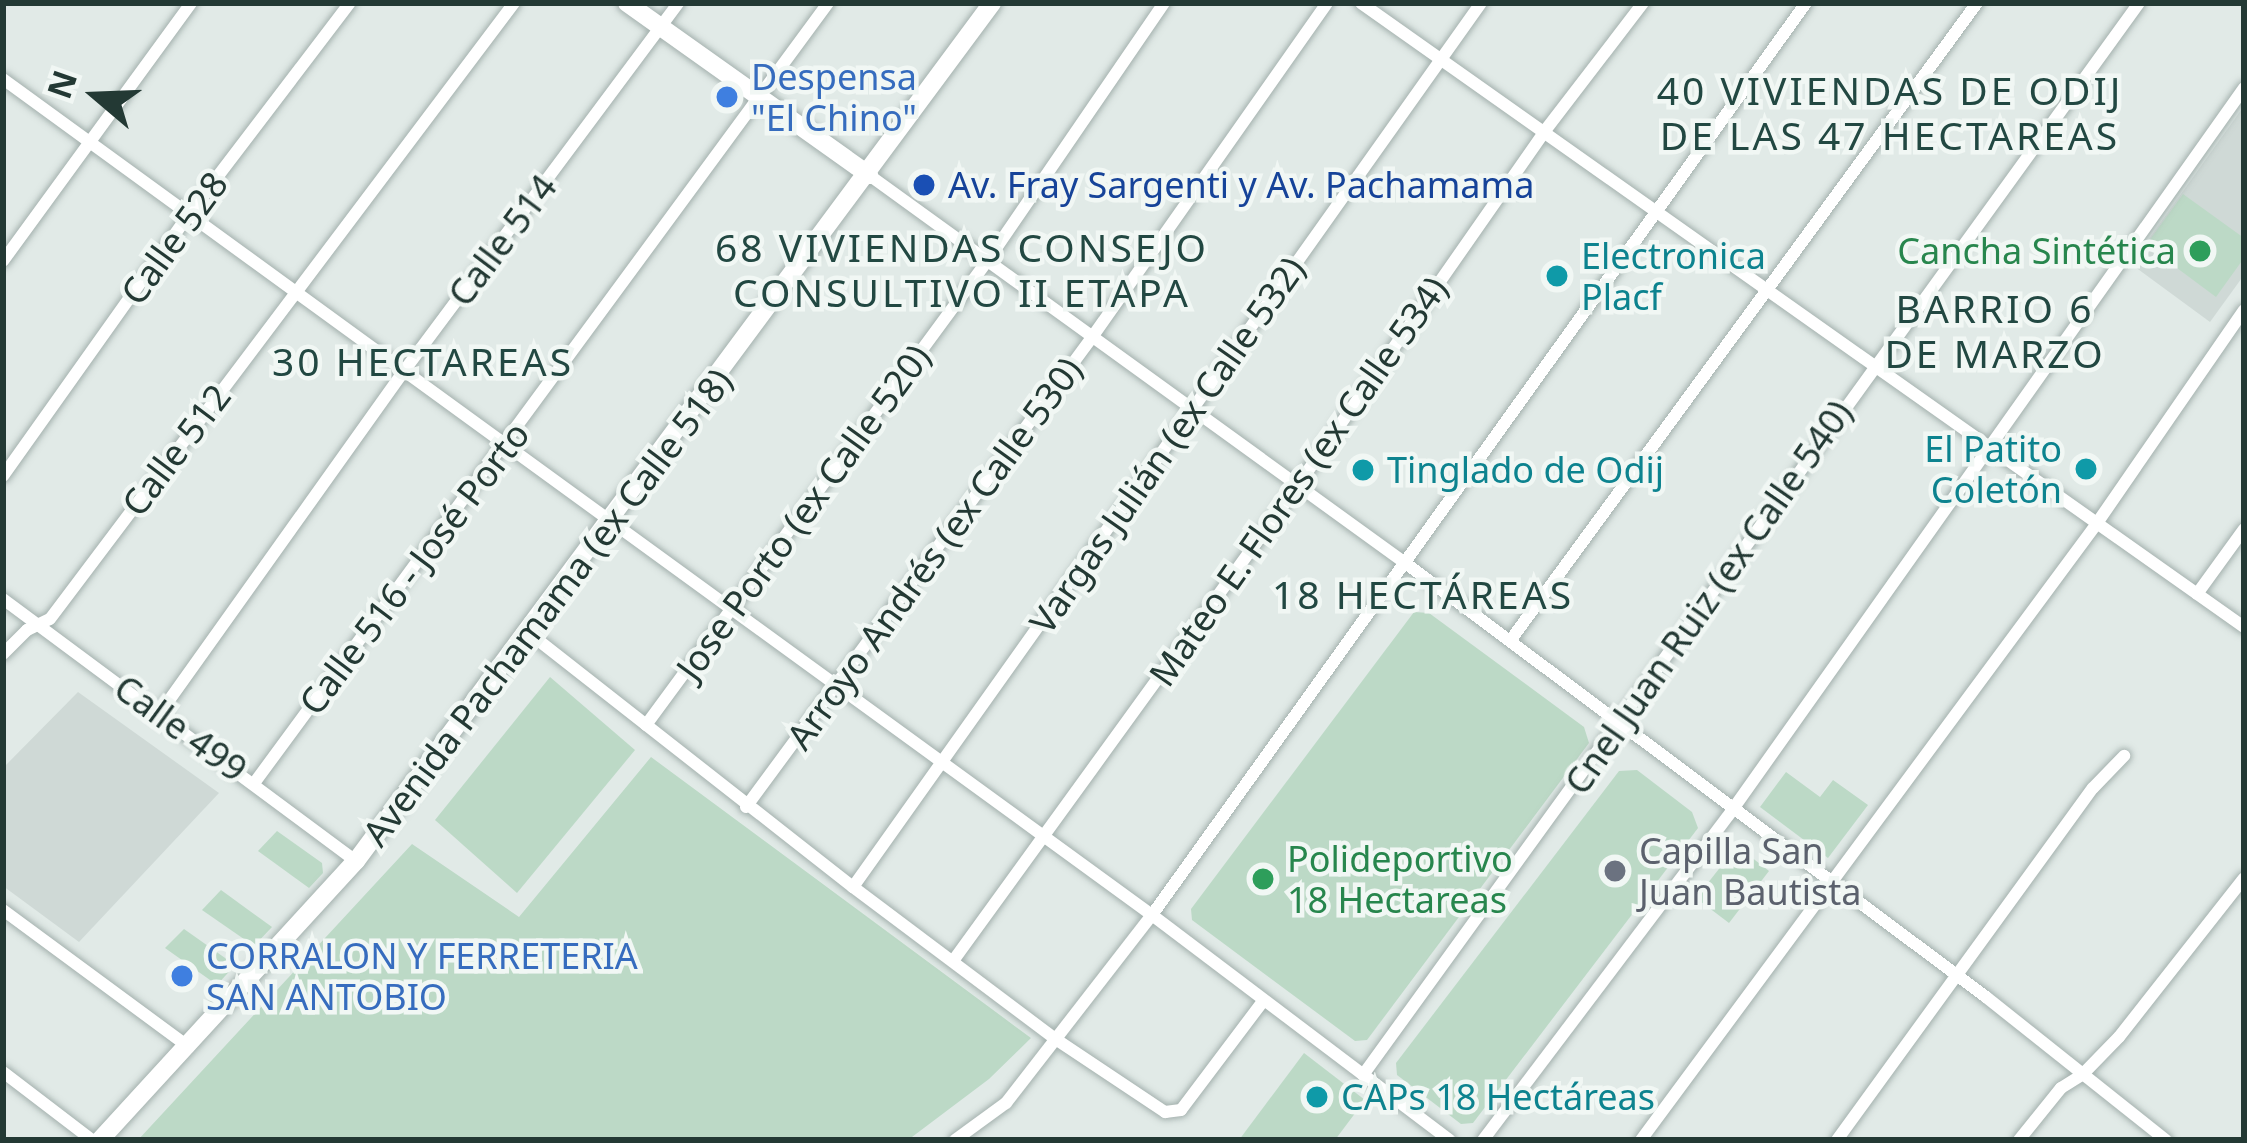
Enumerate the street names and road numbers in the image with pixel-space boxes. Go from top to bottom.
street label: Calle 528 [112,163,236,313]
street label: Calle 514 [439,166,565,314]
street label: Vargas Julián (ex Calle 532) [1020,248,1314,642]
street label: Mateo E. Flores (ex Calle 534) [1140,268,1456,694]
street label: Jose Porto (ex Calle 520) [667,336,939,688]
street label: Arroyo Andrés (ex Calle 530) [777,349,1091,757]
street label: Avenida Pachamama (ex Calle 518) [353,360,741,854]
street label: Calle 512 [113,376,239,524]
street label: Cnel Juan Ruiz (ex Calle 540) [1555,392,1861,802]
street label: Calle 516 - José Porto [290,413,538,723]
street label: Calle 499 [106,666,256,790]

